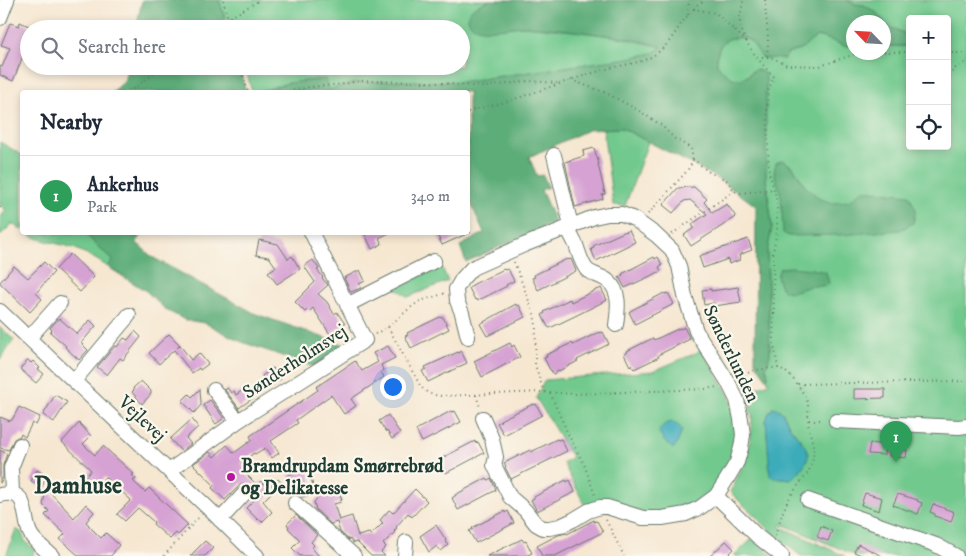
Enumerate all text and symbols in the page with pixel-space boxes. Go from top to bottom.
north arrow [846,15,891,60]
map controls [906,15,951,150]
button: + [906,15,951,60]
search box [20,20,470,75]
icon: search [38,34,66,62]
text: Search here [78,36,166,59]
button: − [906,60,951,105]
button: locate [906,105,951,150]
text: Nearby [40,110,102,136]
text: Ankerhus [87,174,159,197]
text: 1 [53,186,59,206]
text: 340 m [411,186,450,206]
text: Park [87,197,117,217]
street label: Sønderlunden [698,302,764,406]
street label: Sønderholmsvej [239,320,351,404]
your location [380,374,406,400]
street label: Vejlevej [112,390,171,447]
pin: 1 [880,421,912,462]
place label: Bramdrupdam Smørrebrød og Delikatesse [241,455,444,500]
district label: Damhuse [34,471,122,501]
marker: Bramdrupdam Smørrebrød og Delikatesse [225,471,237,483]

